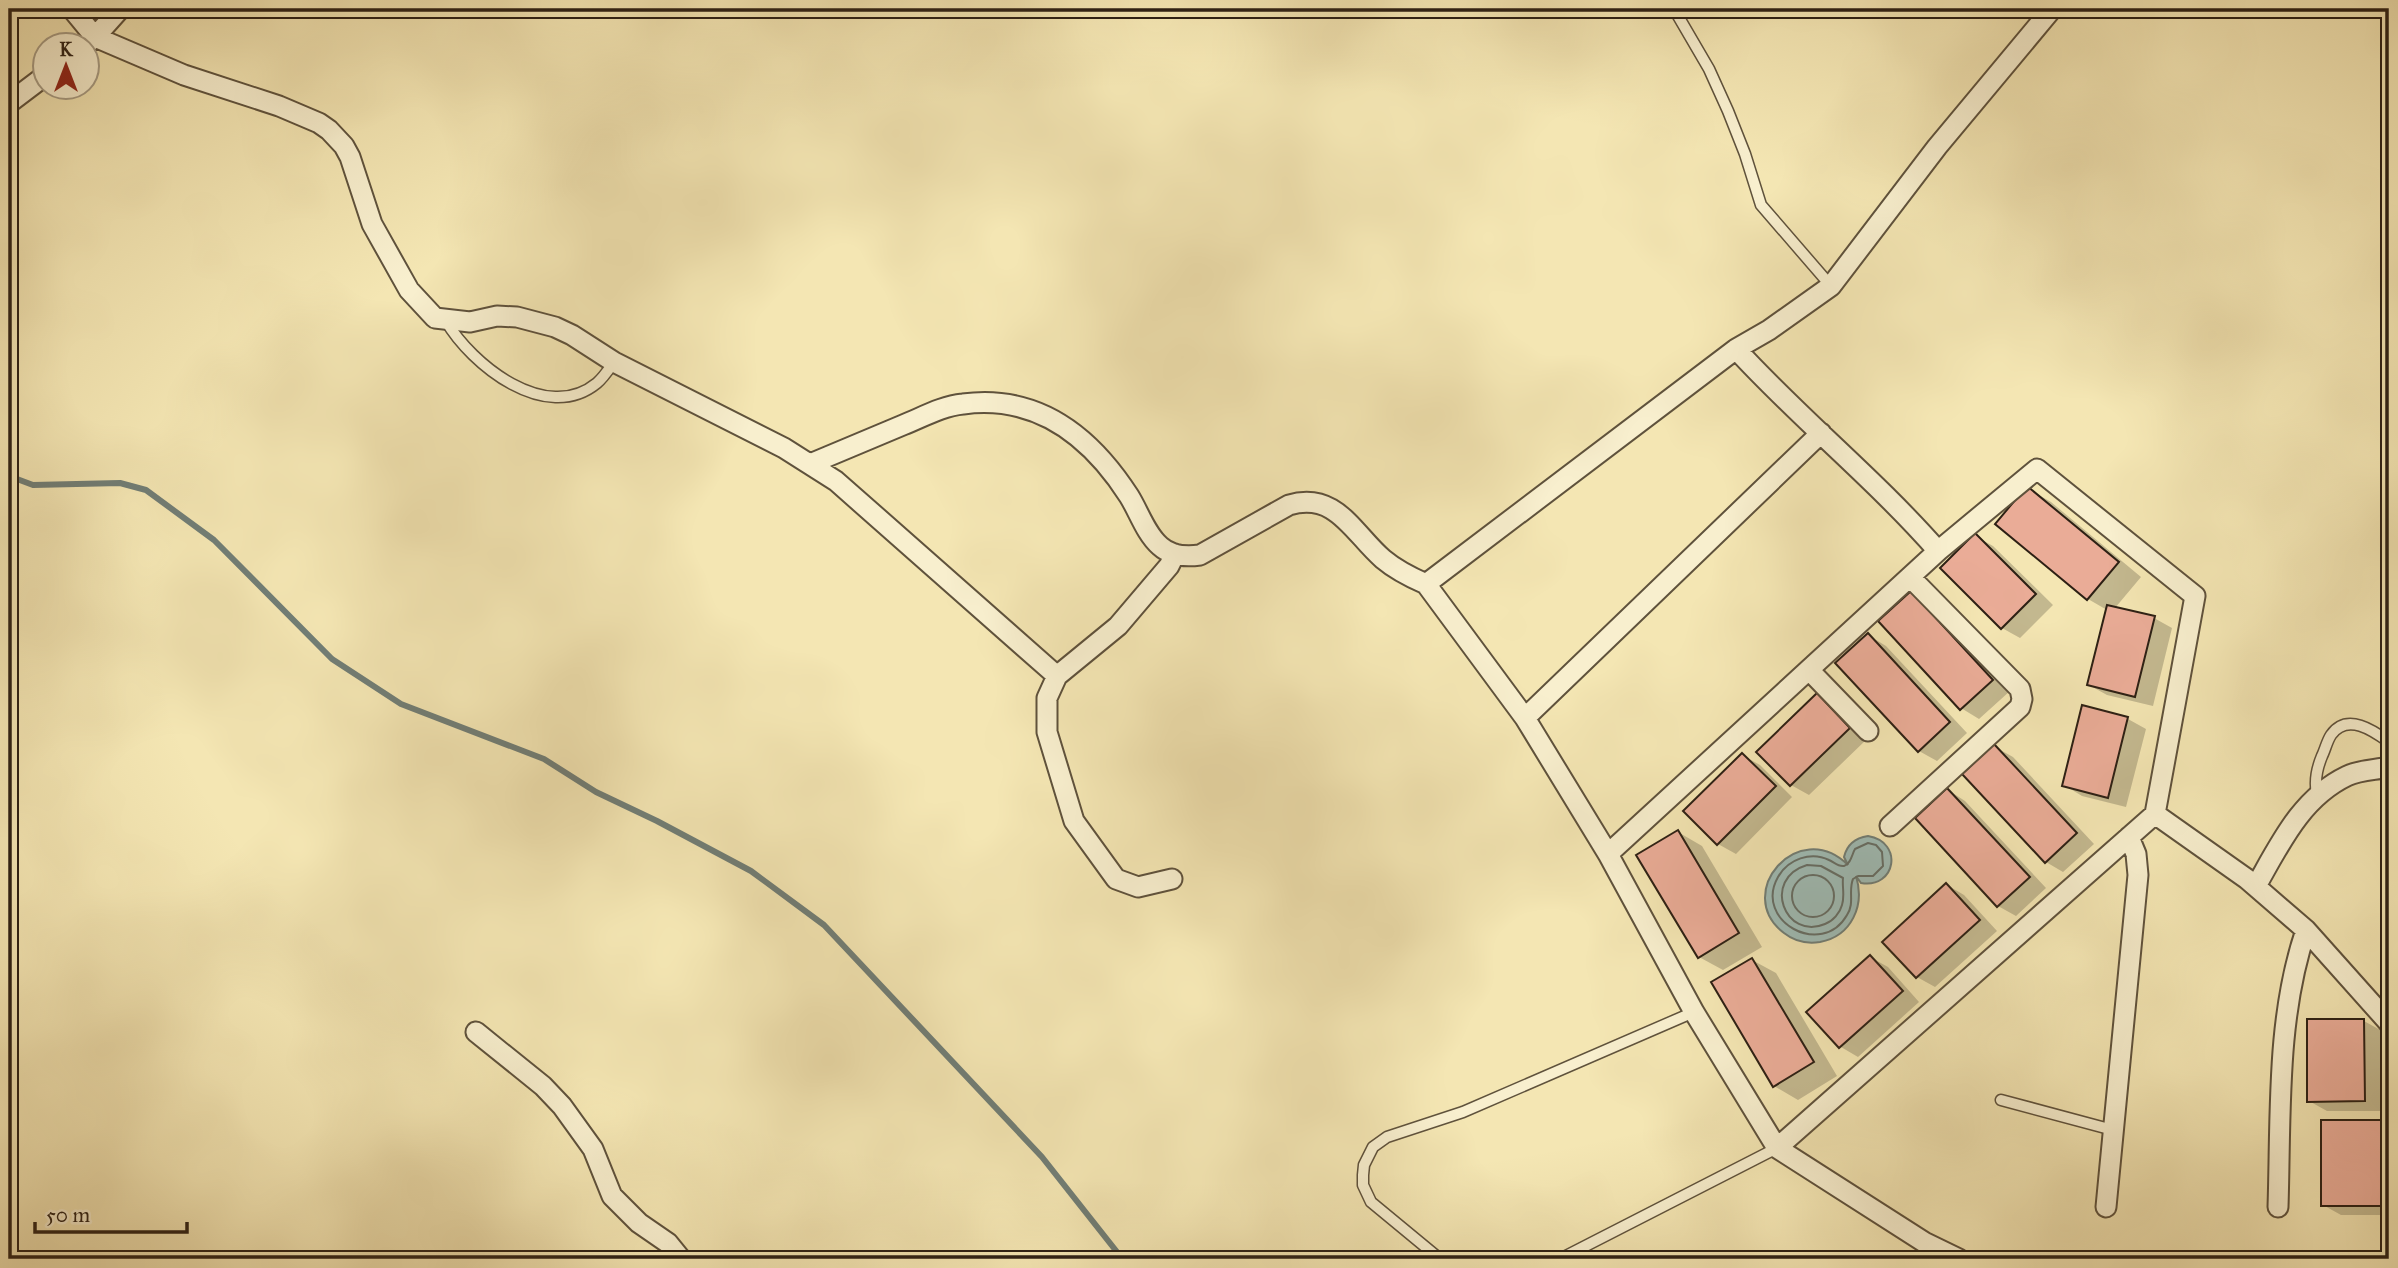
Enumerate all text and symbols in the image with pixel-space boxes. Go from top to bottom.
north arrow [32,32,102,102]
text: K [59,38,74,61]
scale bar [35,1191,187,1235]
text: 50 m [46,1202,91,1228]

